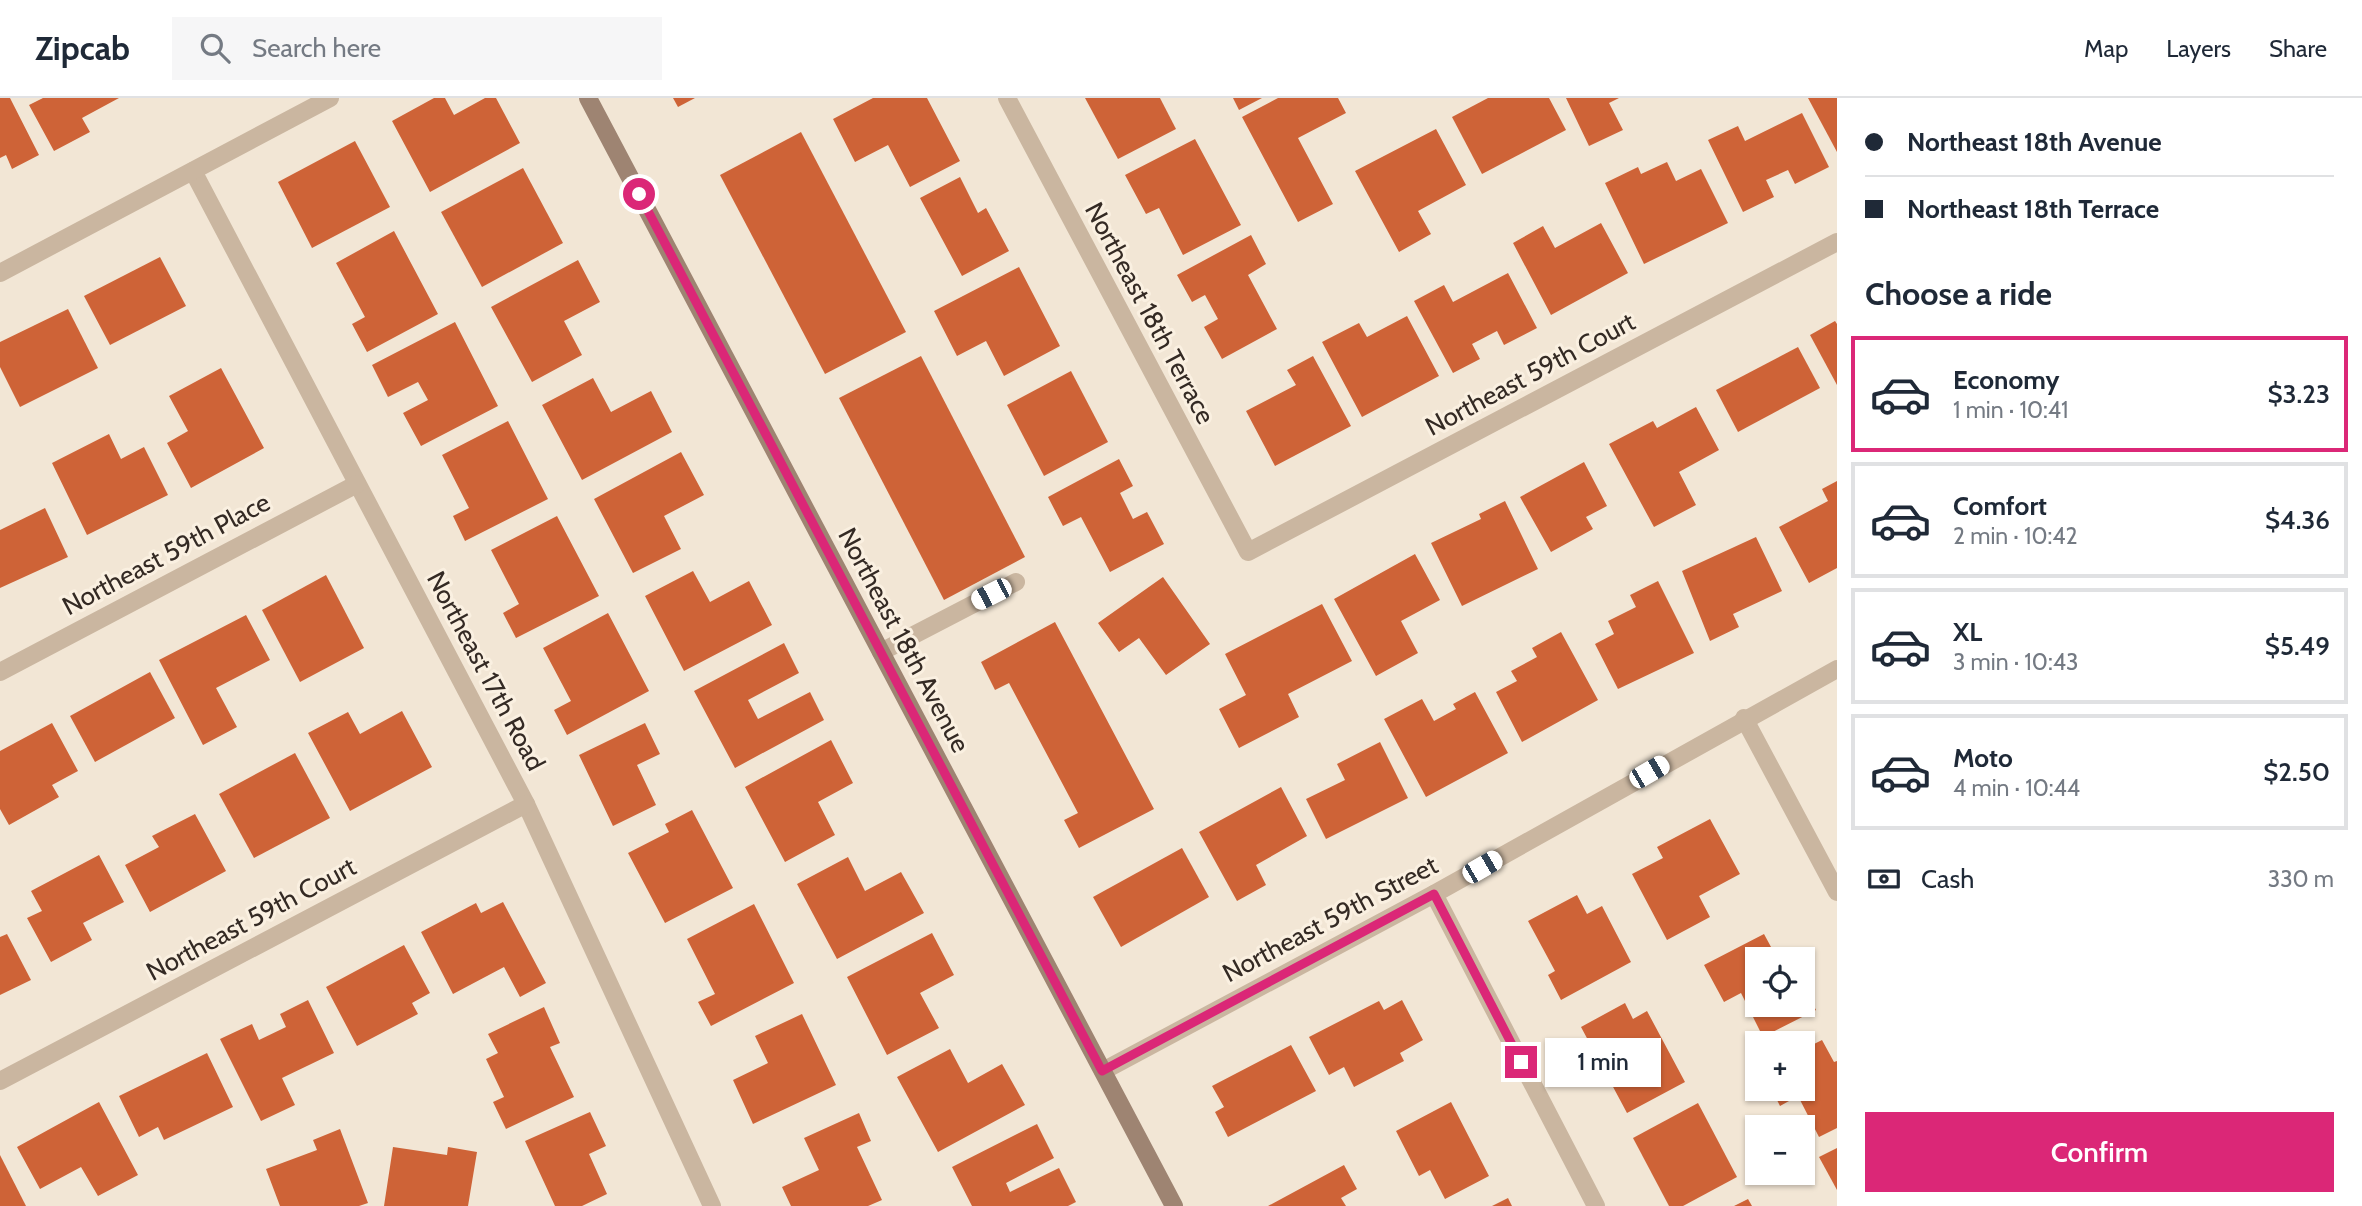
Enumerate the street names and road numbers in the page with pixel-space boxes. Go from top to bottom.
street label: Northeast 18th Terrace [1078,197,1222,429]
street label: Northeast 59th Court [1420,305,1640,443]
street label: Northeast 59th Place [57,486,275,622]
street label: Northeast 18th Avenue [831,522,977,758]
street label: Northeast 17th Road [420,566,552,776]
street label: Northeast 59th Street [1217,849,1443,989]
street label: Northeast 59th Court [141,850,361,988]

